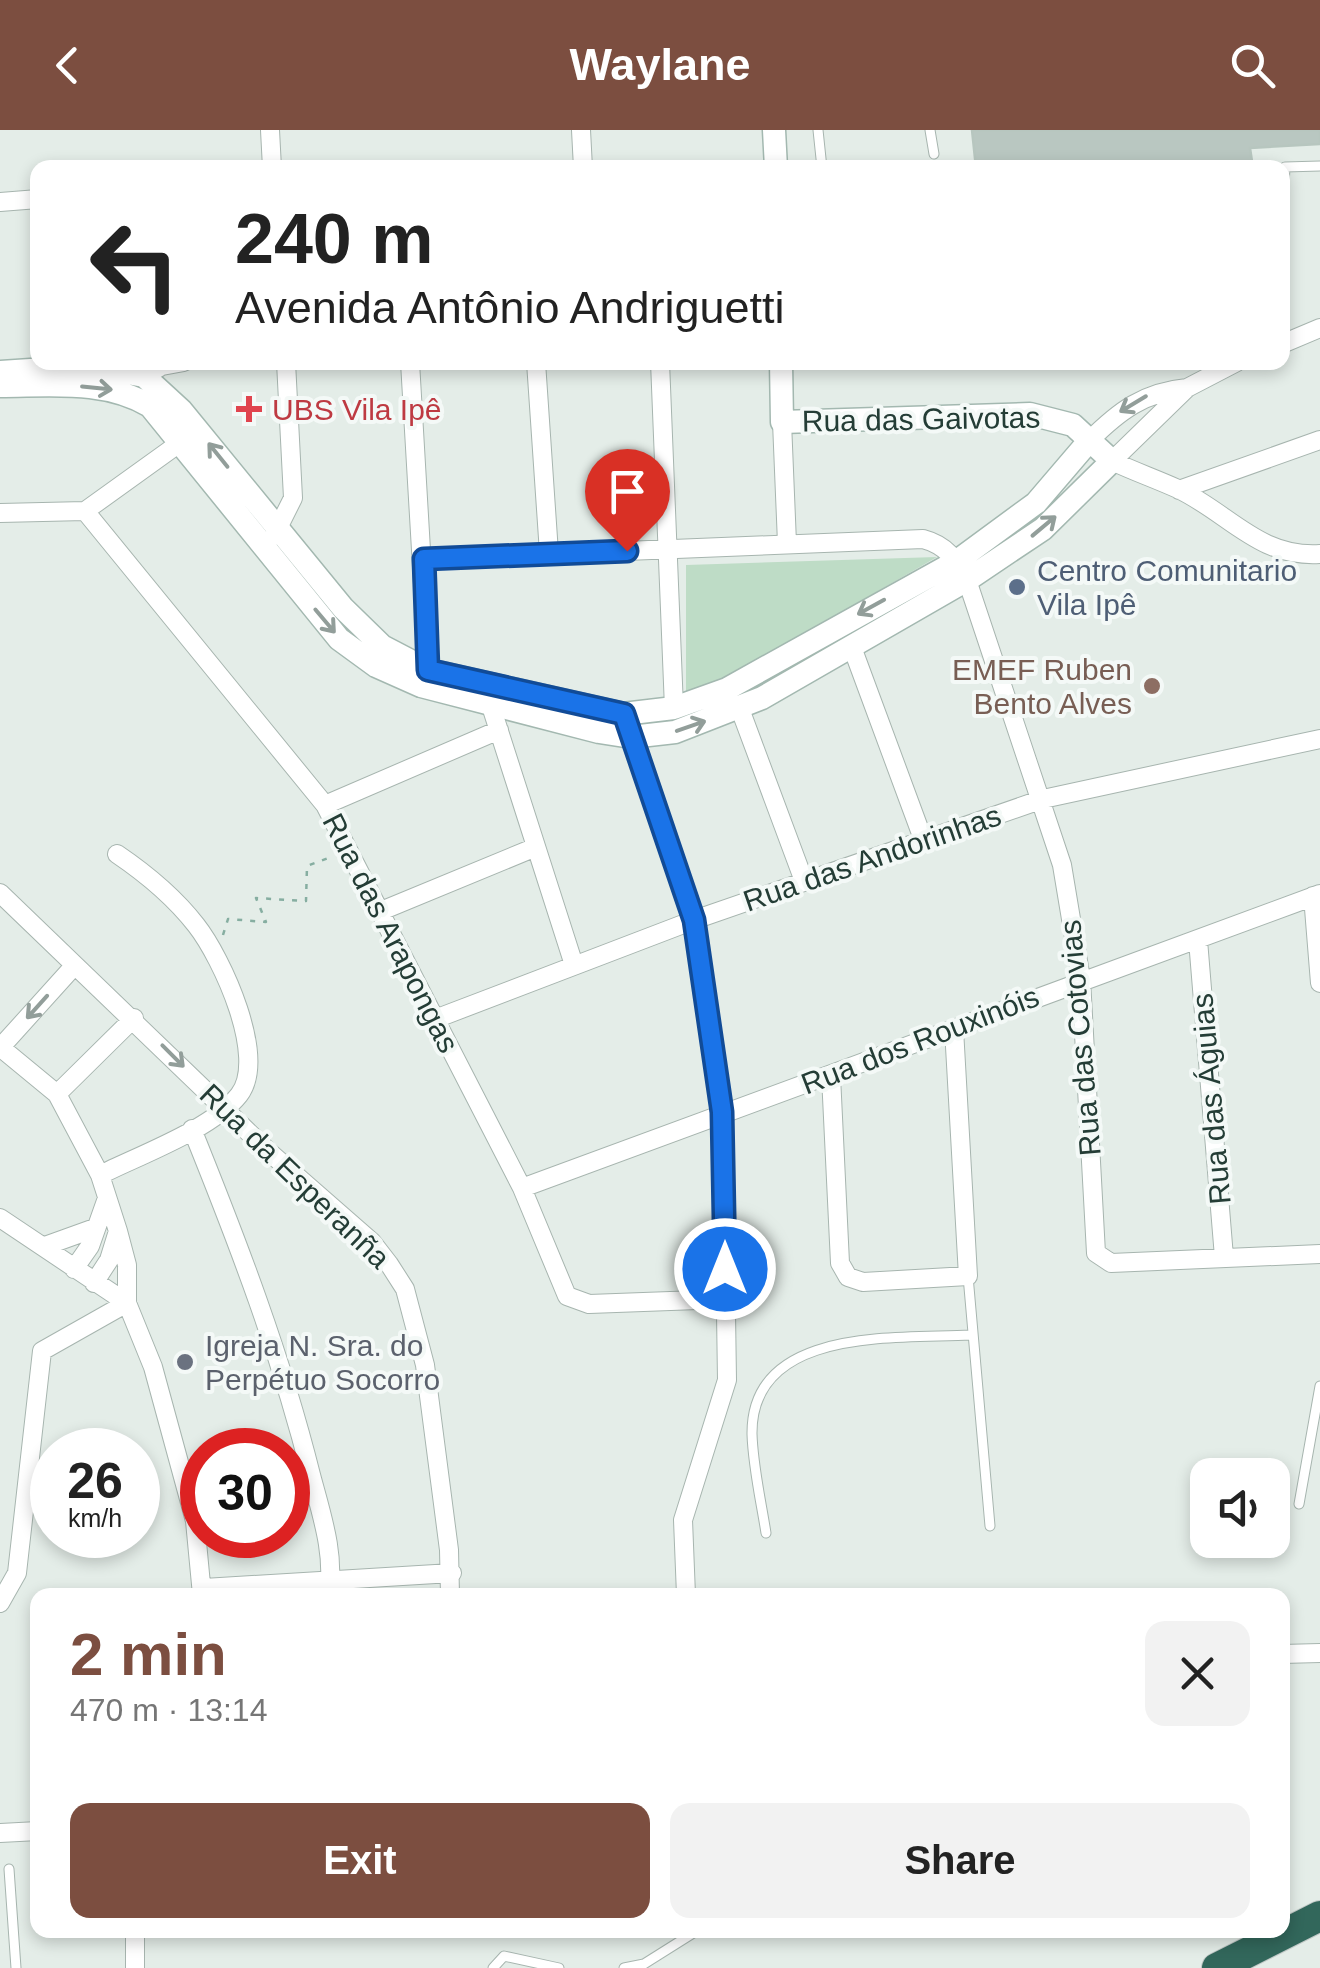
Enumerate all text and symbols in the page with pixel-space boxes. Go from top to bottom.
icon: back [40,38,95,93]
icon: search [1225,38,1280,93]
text: Waylane [570,39,750,90]
icon: left [70,200,200,330]
text: 240 m [235,200,433,278]
text: Avenida Antônio Andriguetti [235,282,785,333]
one-way arrow [81,379,113,398]
place label: UBS Vila Ipê [272,393,442,426]
one-way arrow [1119,395,1148,415]
marker: UBS Vila Ipê [236,396,262,422]
street label: Rua das Gaivotas [801,400,1041,438]
one-way arrow [208,442,229,469]
pin [585,449,670,552]
icon: arrive [600,464,655,519]
one-way arrow [1030,515,1056,537]
place label: Centro Comunitario Vila Ipê [1037,554,1297,621]
marker: Centro Comunitario Vila Ipê [1006,576,1028,598]
one-way arrow [857,598,887,618]
one-way arrow [314,608,336,634]
place label: EMEF Ruben Bento Alves [952,653,1132,720]
marker: EMEF Ruben Bento Alves [1141,675,1163,697]
one-way arrow [675,716,706,734]
street label: Rua das Andorinhas [739,798,1005,918]
street label: Rua das Arapongas [316,808,466,1058]
street label: Rua das Cotovias [1053,919,1107,1157]
street label: Rua dos Rouxinóis [797,979,1043,1101]
street label: Rua das Águias [1185,992,1237,1206]
one-way arrow [26,994,49,1019]
one-way arrow [160,1044,184,1068]
street label: Rua da Esperanña [194,1077,397,1275]
position arrow [673,1217,777,1321]
place label: Igreja N. Sra. do Perpétuo Socorro [205,1329,440,1396]
marker: Igreja N. Sra. do Perpétuo Socorro [174,1351,196,1373]
speed limit sign: 30 [180,1428,310,1558]
text: 26 [67,1453,123,1509]
map controls [1190,1458,1290,1558]
button: sound [1190,1458,1290,1558]
text: km/h [68,1504,122,1532]
text: 2 min [70,1621,227,1688]
button: close [1145,1621,1250,1726]
text: 470 m · 13:14 [70,1692,267,1728]
button: Exit [70,1803,650,1918]
button: Share [670,1803,1250,1918]

